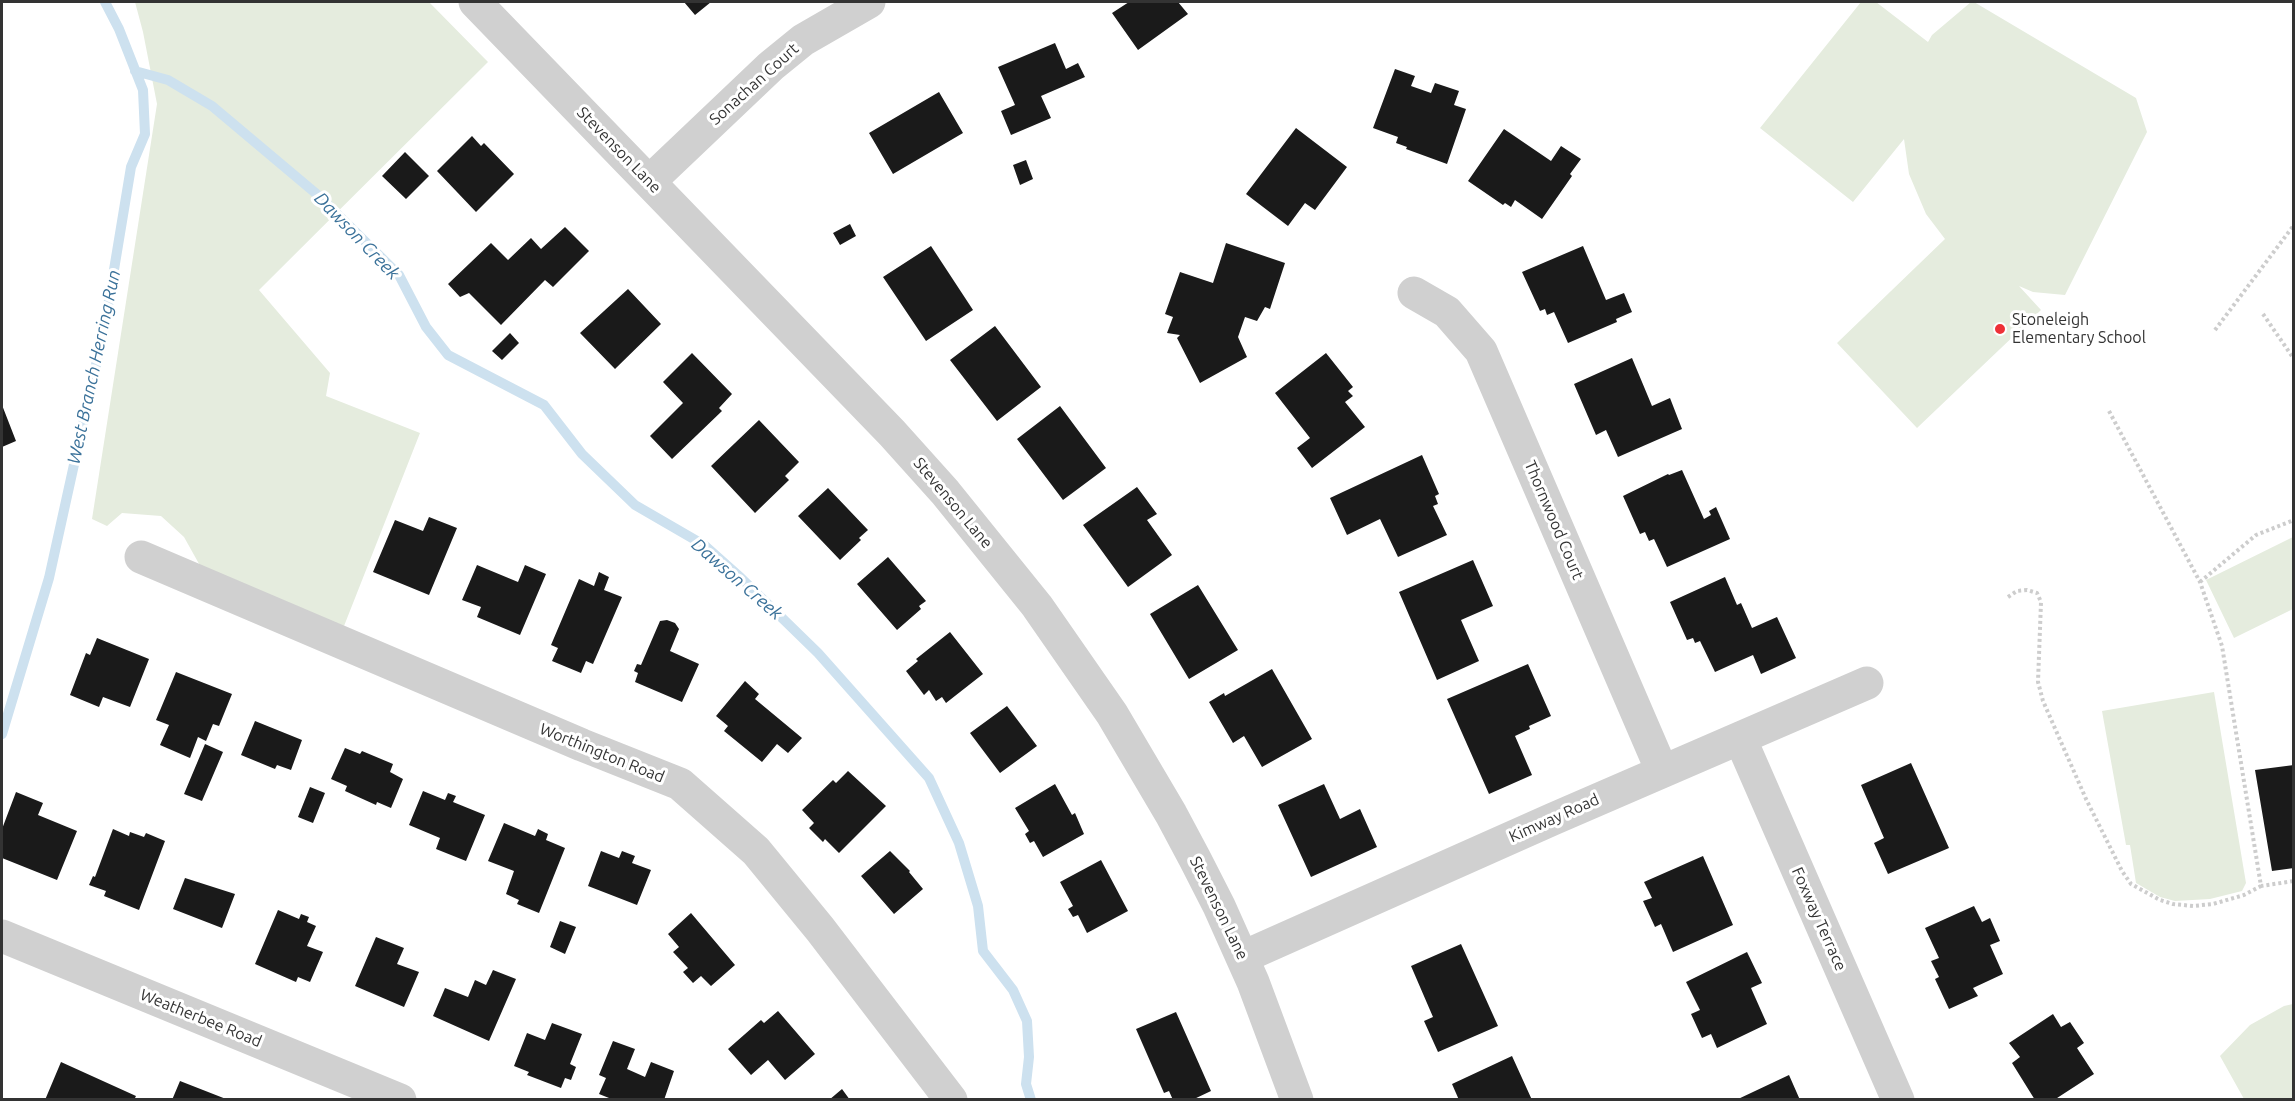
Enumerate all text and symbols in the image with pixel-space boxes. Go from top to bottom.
street label: Sonachan Court [705,39,803,129]
street label: Stevenson Lane [573,103,665,197]
water label: Dawson Creek [310,188,404,284]
water label: West Branch Herring Run [63,268,125,466]
place label: Stoneleigh Elementary School [2012,310,2146,348]
marker: Stoneleigh Elementary School [1993,322,2007,336]
street label: Stevenson Lane [909,454,997,552]
street label: Thornwood Court [1520,458,1588,582]
water label: Dawson Creek [687,534,787,624]
street label: Worthington Road [537,719,667,787]
street label: Kimway Road [1506,790,1602,846]
street label: Stevenson Lane [1186,853,1252,963]
street label: Foxway Terrace [1788,864,1850,974]
street label: Weatherbee Road [137,985,265,1051]

